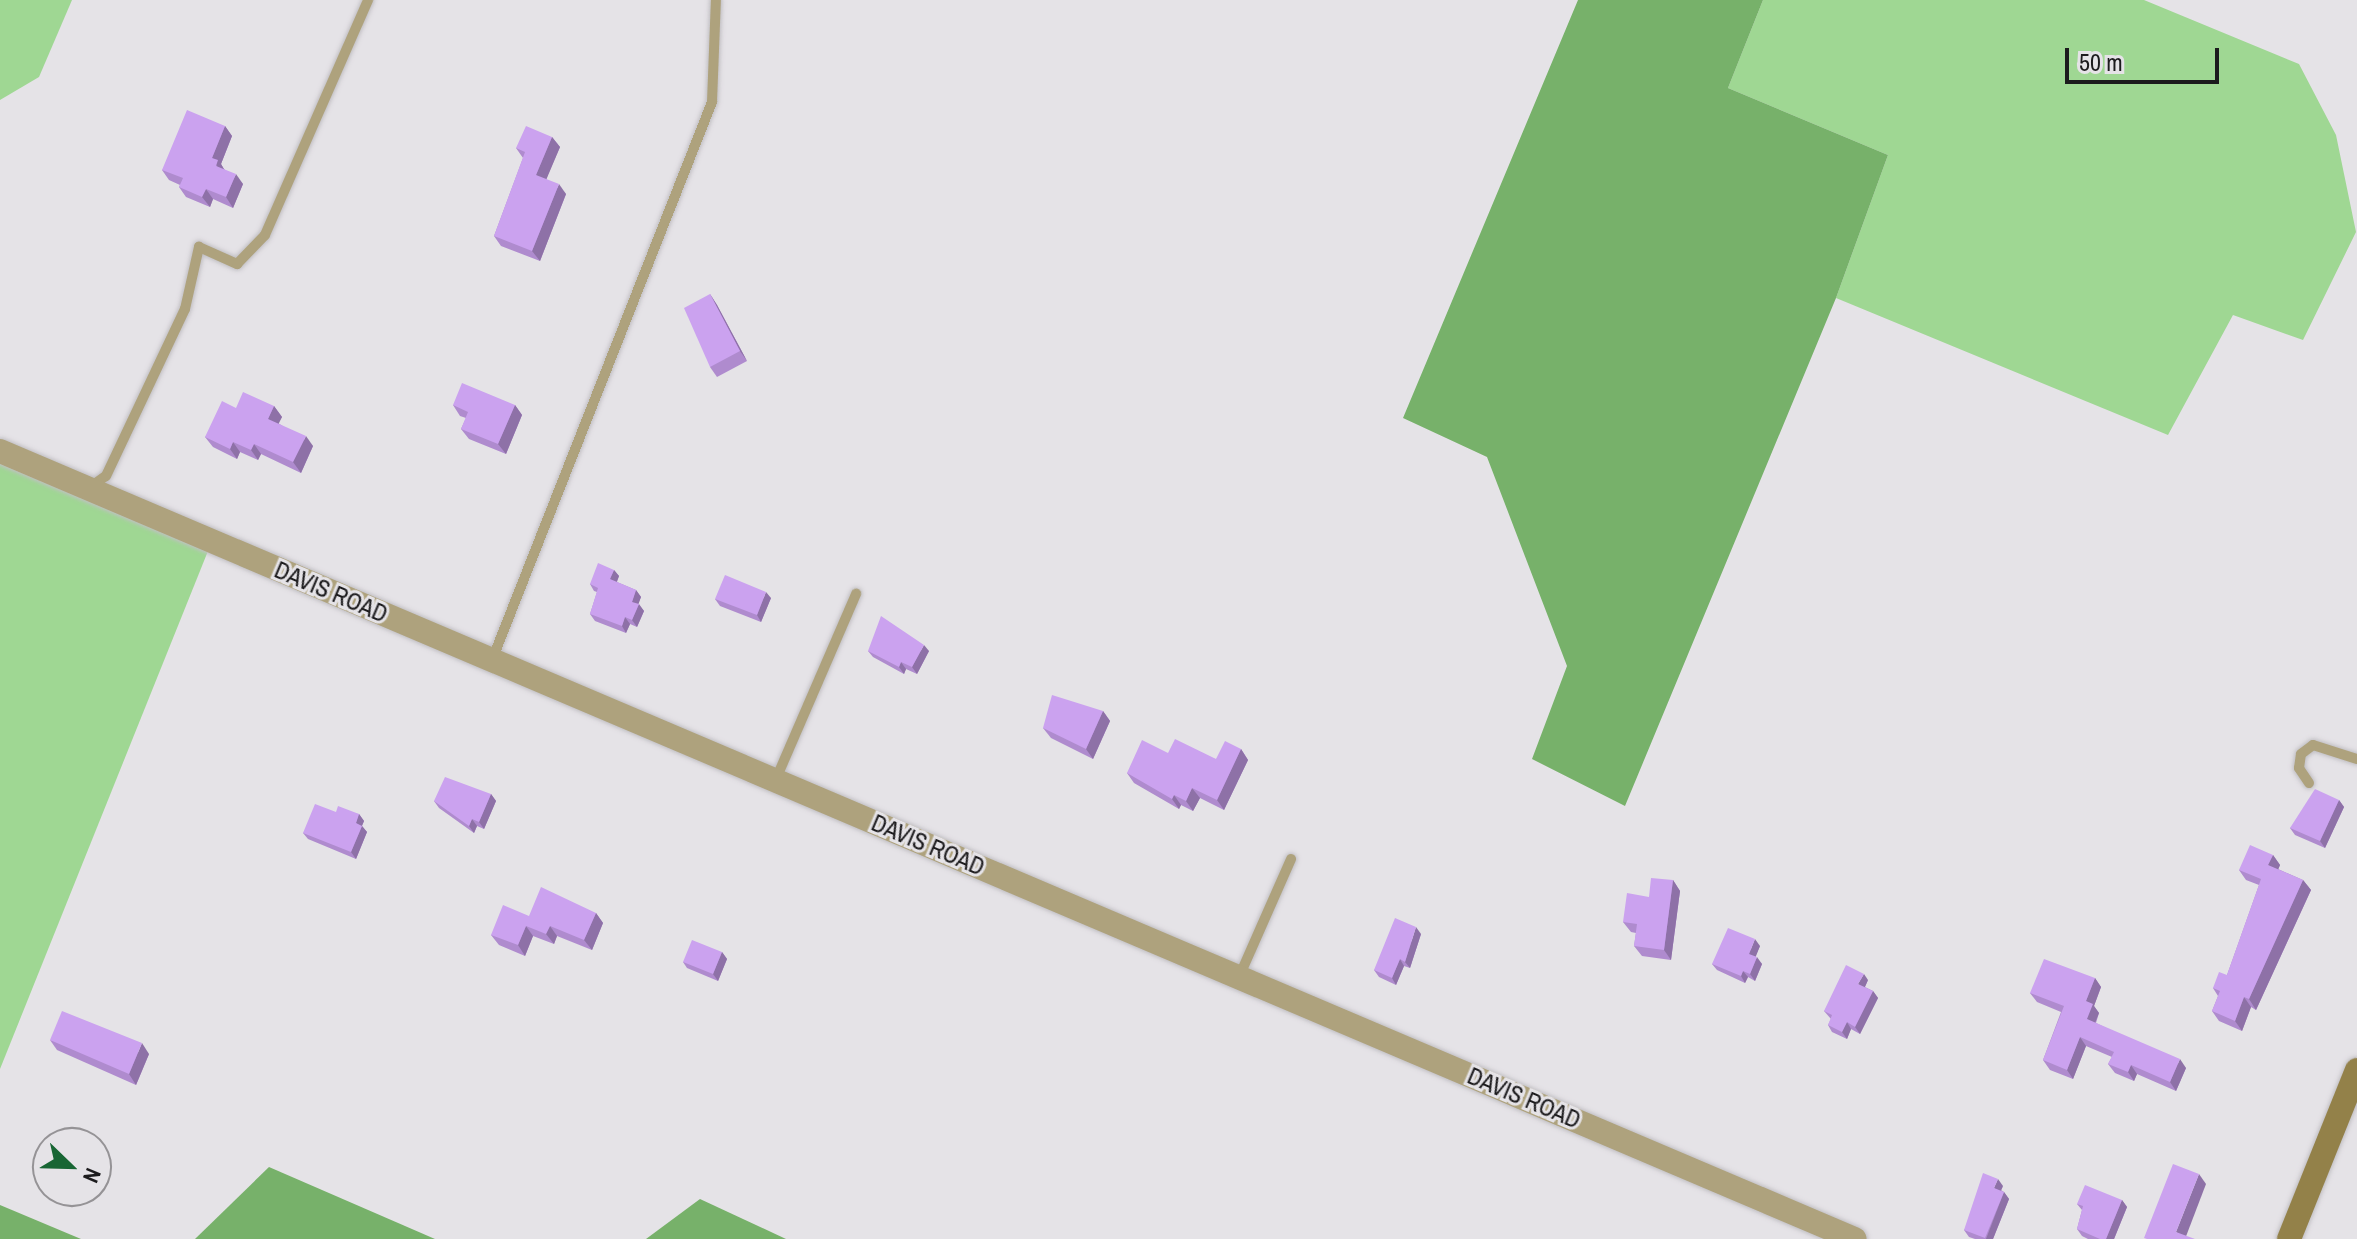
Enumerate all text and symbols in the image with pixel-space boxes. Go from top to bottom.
scale bar [2069,32,2223,82]
text: 50 m [2079,46,2123,78]
street label: DAVIS ROAD [270,555,392,629]
street label: DAVIS ROAD [867,808,989,882]
street label: DAVIS ROAD [1463,1061,1585,1135]
north arrow [32,1127,112,1207]
text: N [76,1164,109,1187]

